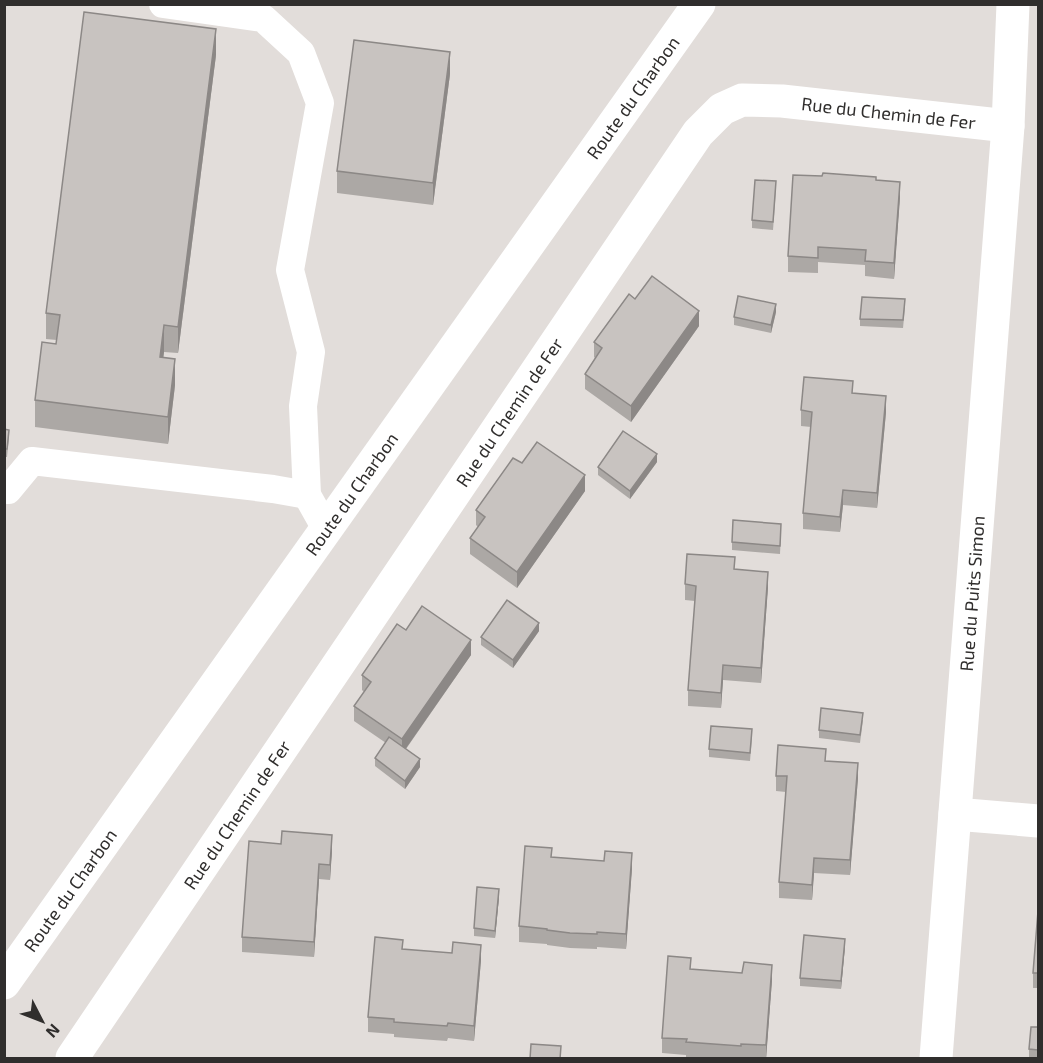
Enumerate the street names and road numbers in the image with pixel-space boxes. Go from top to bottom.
street label: Route du Charbon [582,32,684,163]
street label: Rue du Chemin de Fer [800,92,977,133]
street label: Rue du Chemin de Fer [451,333,567,491]
street label: Route du Charbon [300,428,402,559]
street label: Rue du Puits Simon [955,515,989,672]
street label: Rue du Chemin de Fer [179,736,295,893]
street label: Route du Charbon [19,824,121,956]

